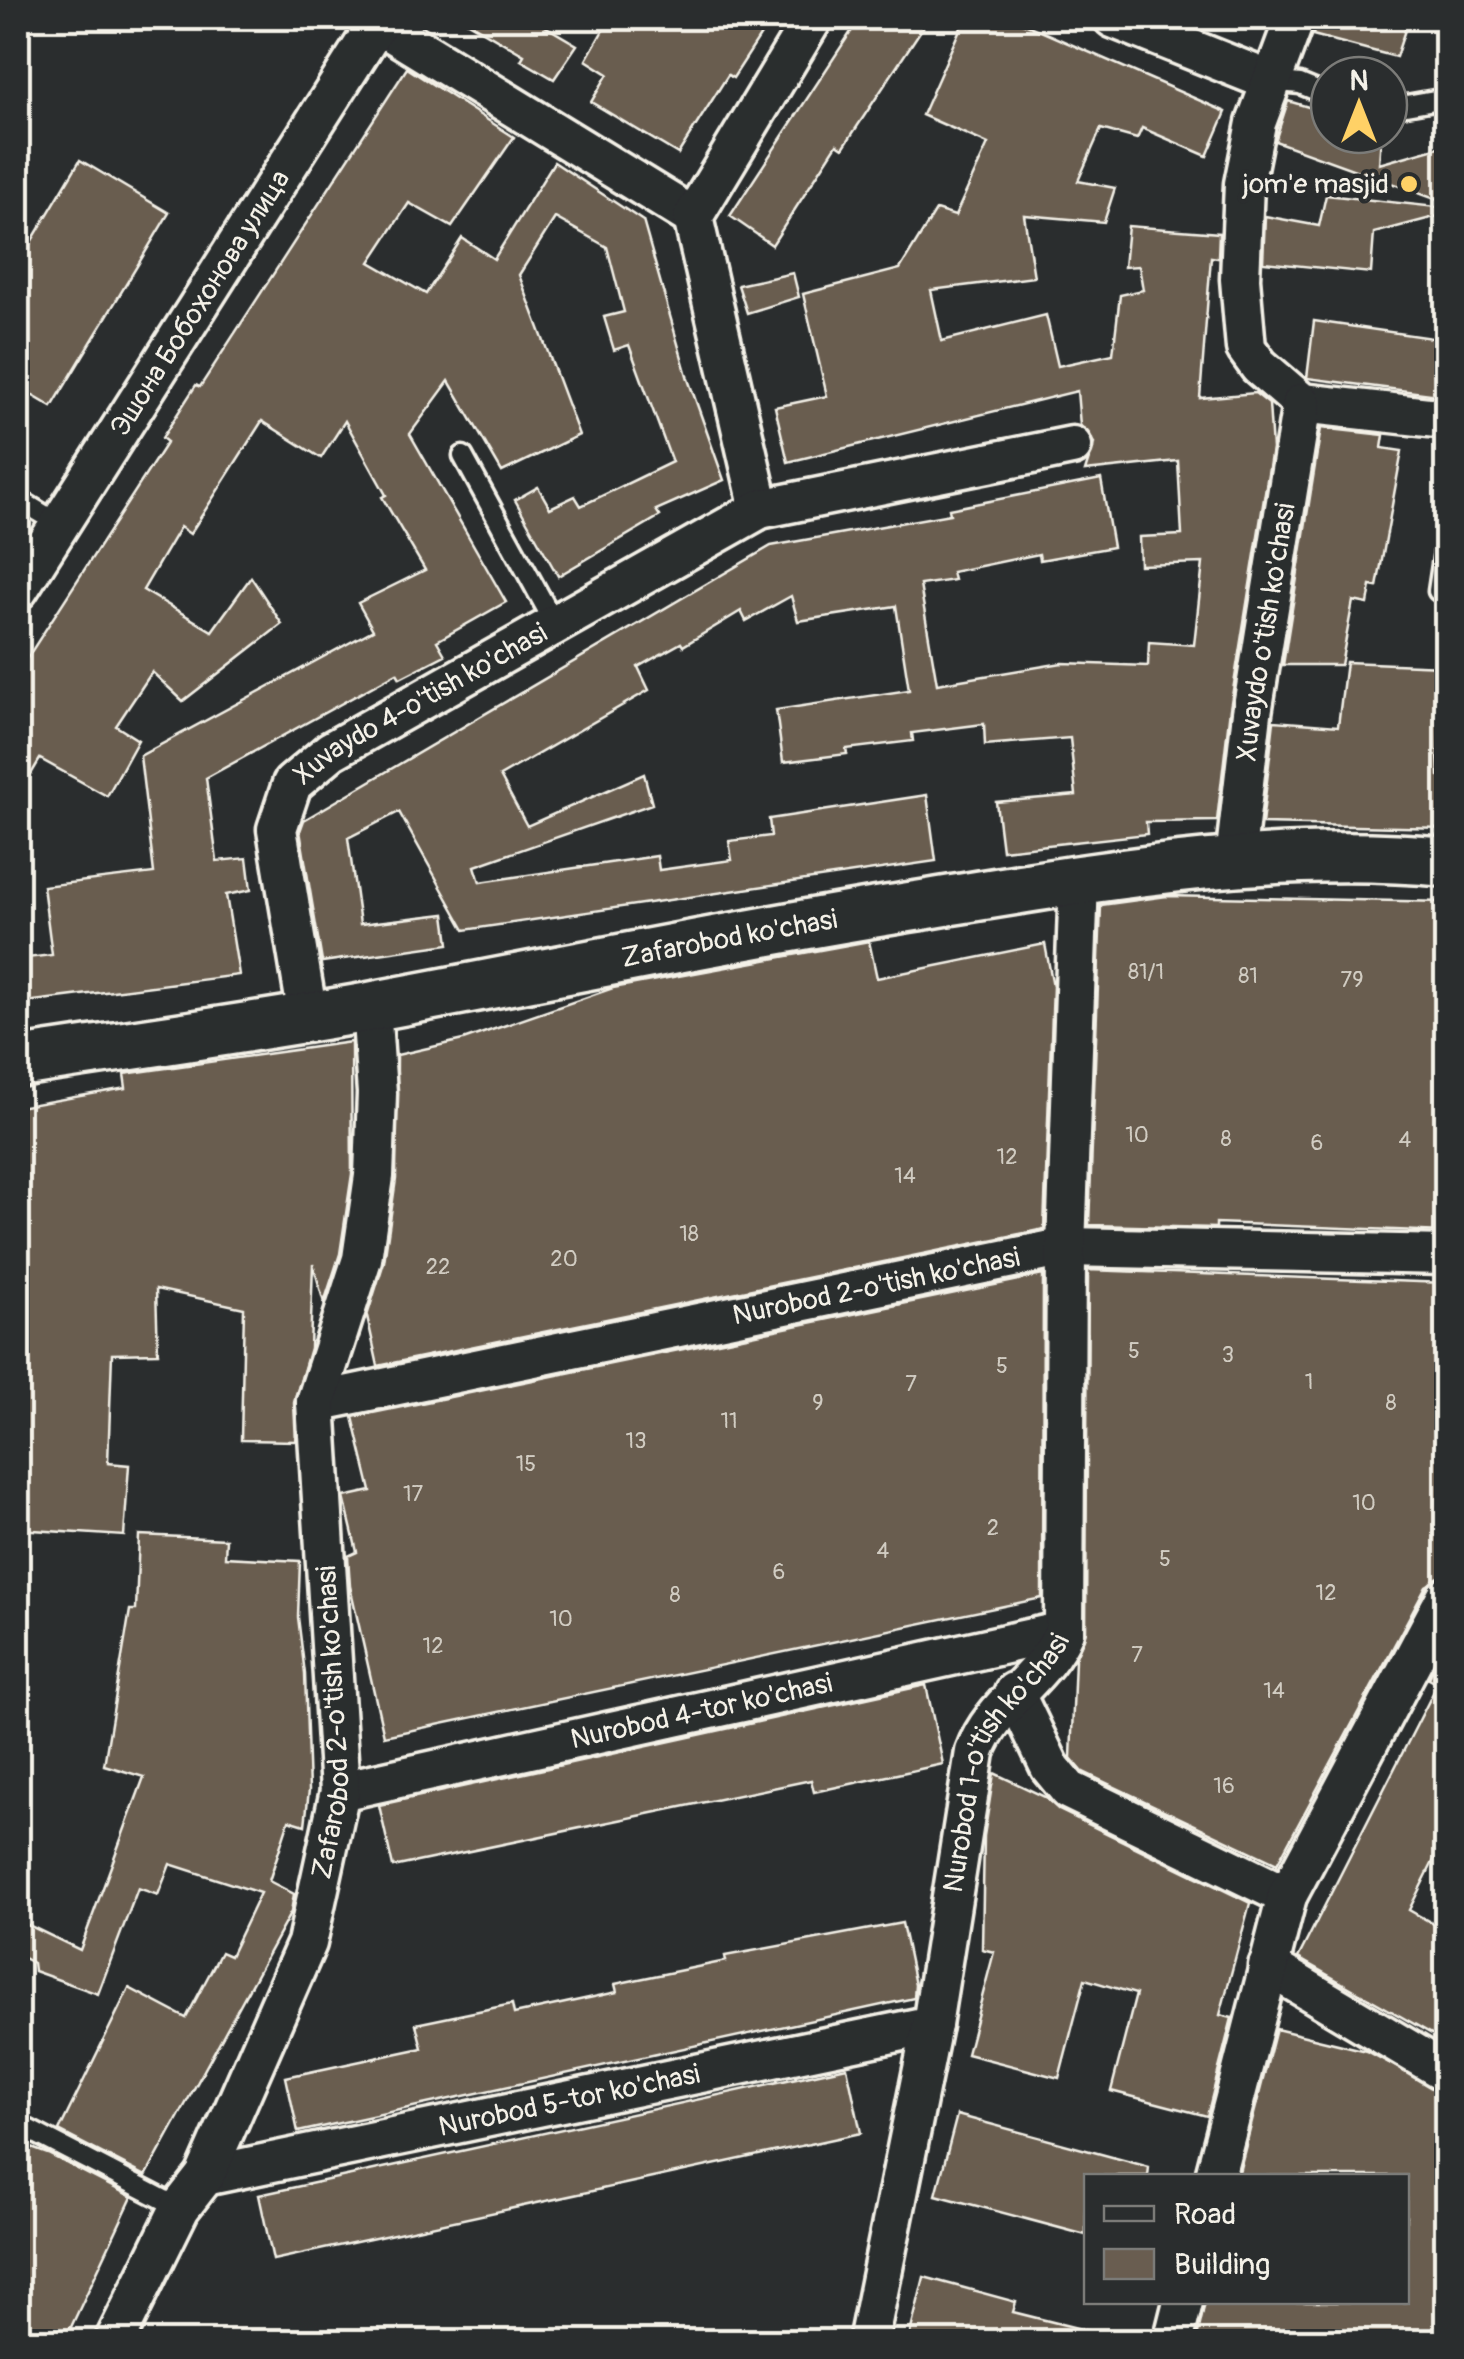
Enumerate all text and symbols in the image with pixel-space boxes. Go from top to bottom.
north arrow [1309,55,1409,155]
text: N [1350,64,1368,99]
street label: Эшона Бобохонова улица [103,163,298,443]
place label: jom'e masjid [1242,167,1389,202]
marker: jom'e masjid [1398,173,1420,195]
street label: Xuvaydo o'tish ko'chasi [1229,501,1303,763]
street label: Xuvaydo 4-o'tish ko'chasi [286,615,553,792]
street label: Zafarobod ko'chasi [618,902,840,976]
house number: 81/1 [1128,958,1164,986]
house number: 81 [1238,962,1258,990]
house number: 79 [1341,966,1363,994]
house number: 10 [1125,1121,1149,1149]
house number: 8 [1220,1125,1232,1153]
house number: 4 [1399,1126,1412,1154]
house number: 6 [1311,1129,1323,1157]
house number: 12 [997,1143,1017,1171]
house number: 14 [894,1162,916,1190]
house number: 18 [679,1220,699,1248]
street label: Nurobod 2-o'tish ko'chasi [729,1239,1023,1333]
house number: 20 [550,1245,578,1273]
house number: 22 [426,1253,450,1281]
house number: 5 [1128,1337,1140,1365]
house number: 3 [1222,1341,1234,1369]
house number: 5 [996,1352,1008,1380]
house number: 1 [1305,1368,1313,1396]
house number: 7 [905,1370,917,1398]
house number: 9 [812,1389,824,1417]
house number: 8 [1385,1389,1397,1417]
house number: 11 [720,1407,738,1435]
house number: 13 [626,1427,646,1455]
house number: 15 [516,1450,536,1478]
house number: 17 [403,1480,423,1508]
house number: 10 [1352,1489,1376,1517]
house number: 2 [987,1514,999,1542]
house number: 4 [877,1537,890,1565]
house number: 5 [1159,1545,1171,1573]
house number: 6 [773,1558,785,1586]
street label: Zafarobod 2-o'tish ko'chasi [304,1565,358,1882]
house number: 12 [1316,1579,1336,1607]
house number: 8 [669,1581,681,1609]
house number: 10 [549,1605,573,1633]
street label: Nurobod 1-o'tish ko'chasi [936,1628,1078,1895]
house number: 12 [423,1632,443,1660]
house number: 7 [1131,1641,1143,1669]
street label: Nurobod 4-tor ko'chasi [567,1665,835,1757]
house number: 14 [1263,1677,1285,1705]
house number: 16 [1213,1772,1235,1800]
street label: Nurobod 5-tor ko'chasi [435,2056,703,2145]
legend [1084,2174,1409,2304]
text: Road [1174,2196,1236,2233]
text: Building [1174,2246,1270,2283]

